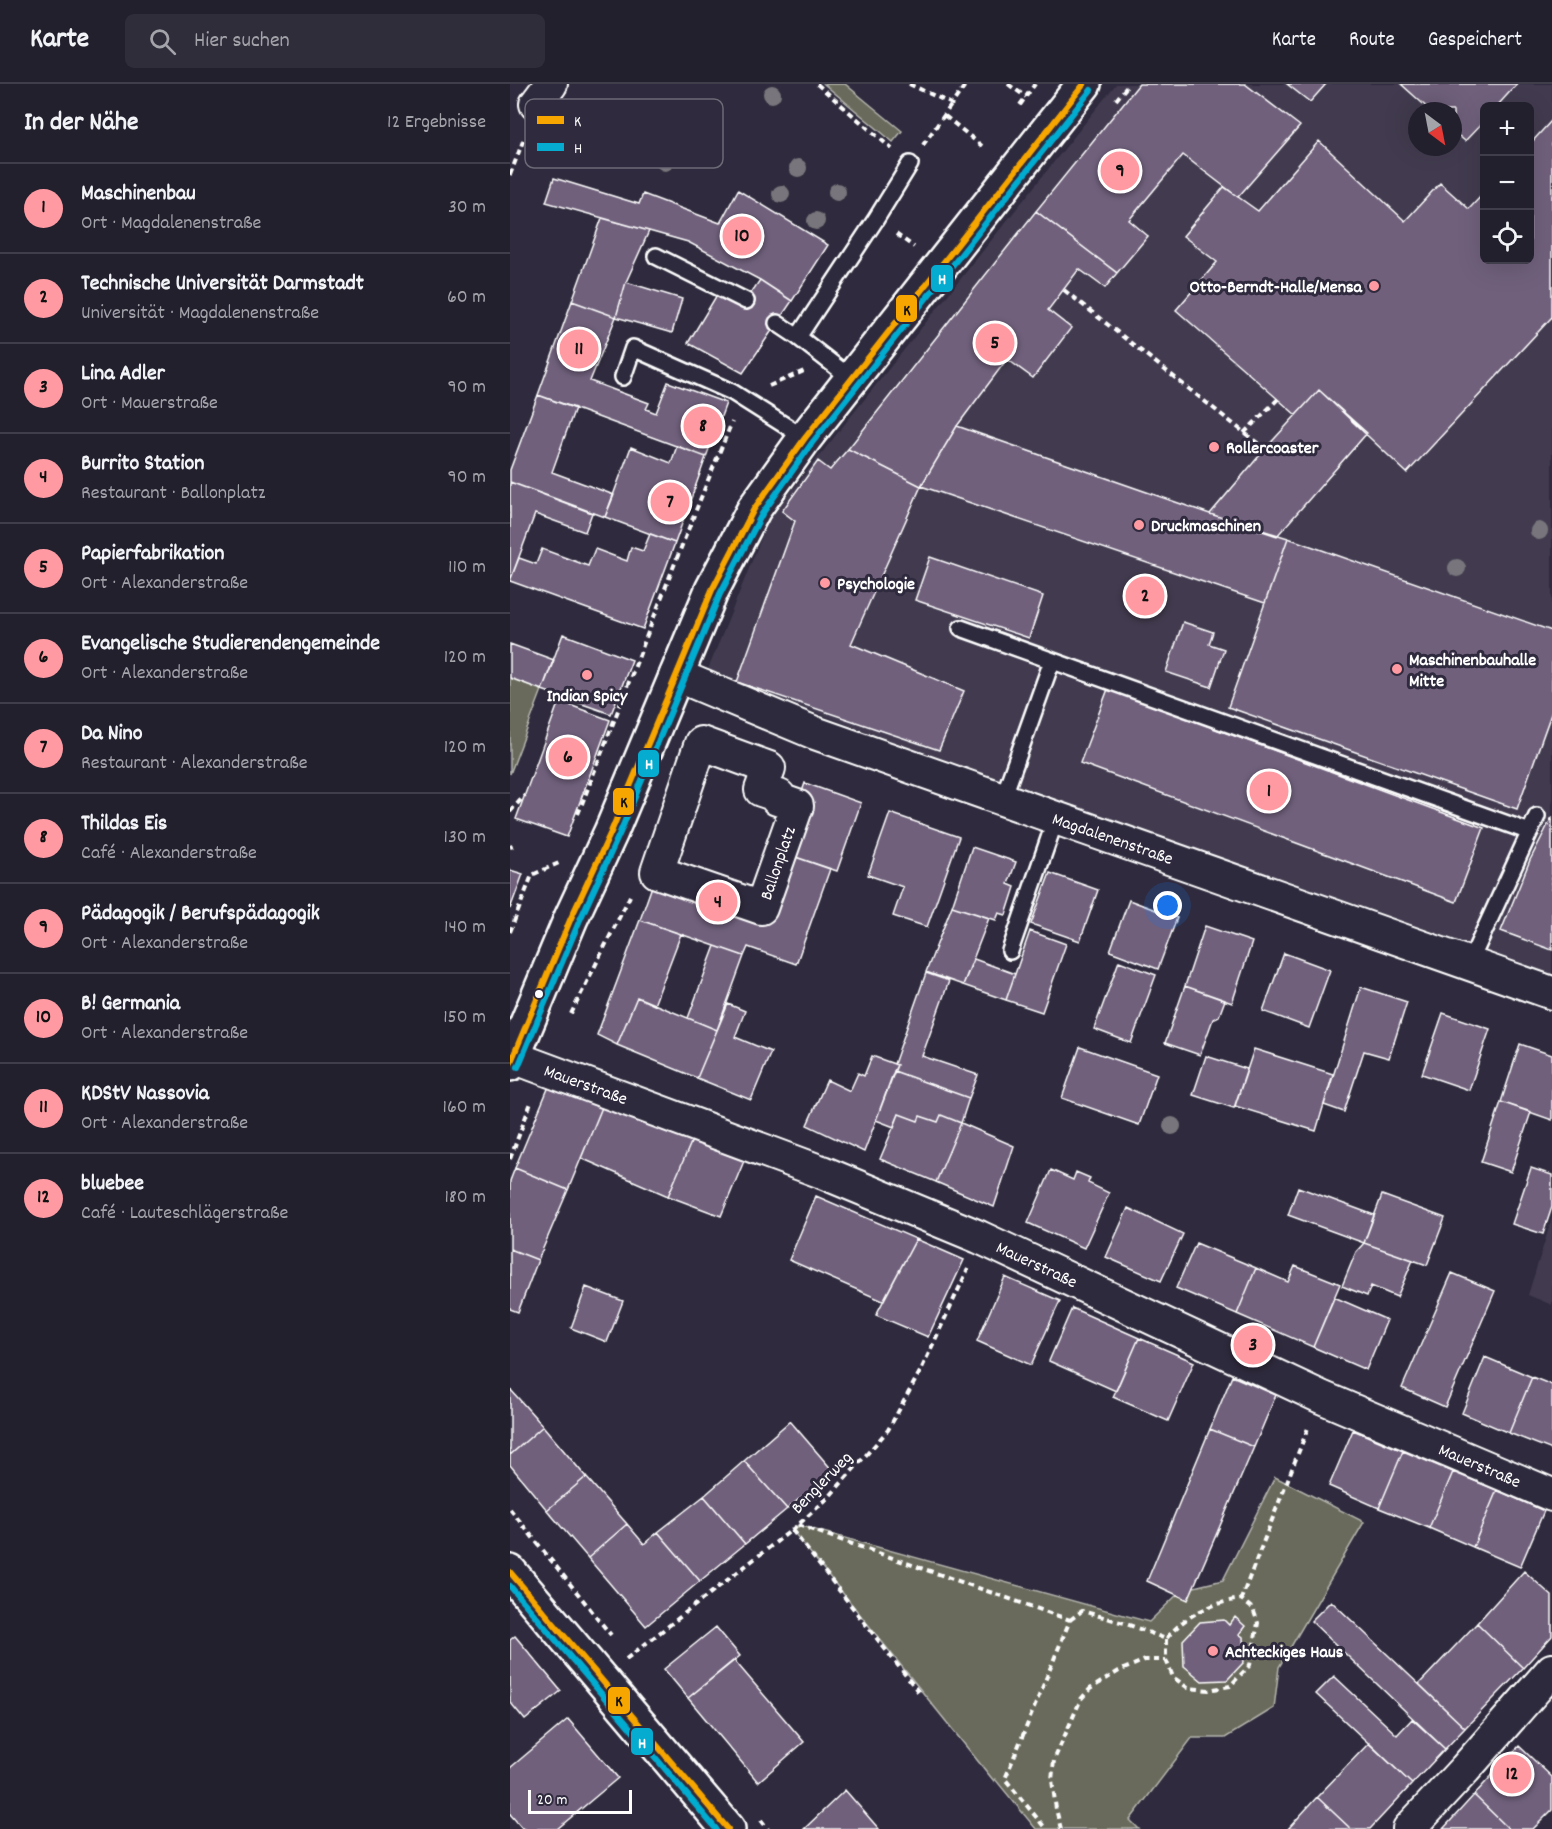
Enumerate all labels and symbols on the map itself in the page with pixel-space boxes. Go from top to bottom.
legend [525,99,723,168]
north arrow [1408,102,1462,156]
text: K [574,111,581,134]
text: H [574,138,582,161]
pin: 9 [1100,148,1140,194]
pin: 10 [722,214,762,258]
line badge: H [930,264,954,293]
text: H [938,269,946,292]
place label: Otto-Berndt-Halle/Mensa [1189,276,1363,301]
marker: Otto-Berndt-Halle/Mensa [1367,279,1381,293]
line badge: K [895,294,918,323]
text: K [903,300,911,323]
pin: 5 [976,320,1014,366]
pin: 11 [560,326,598,372]
pin: 8 [684,404,722,448]
place label: Rollercoaster [1226,437,1319,462]
marker: Rollercoaster [1207,440,1221,454]
pin: 7 [650,480,690,524]
place label: Druckmaschinen [1151,515,1261,540]
marker: Druckmaschinen [1132,518,1146,532]
place label: Psychologie [837,573,915,598]
pin: 2 [1126,574,1164,618]
marker: Psychologie [818,576,832,590]
place label: Maschinenbauhalle Mitte [1409,649,1536,695]
marker: Maschinenbauhalle Mitte [1390,662,1404,676]
marker: Indian Spicy [580,668,594,682]
place label: Indian Spicy [547,685,628,710]
pin: 6 [548,734,588,780]
line badge: H [637,749,660,778]
text: H [645,754,653,777]
pin: 1 [1250,768,1288,814]
line badge: K [612,787,635,816]
text: K [620,792,628,815]
street label: Magdalenenstraße [1048,808,1176,873]
street label: Ballonplatz [755,823,804,904]
pin: 4 [698,880,738,924]
your location [1153,891,1182,920]
unlabelled marker [533,988,545,1000]
street label: Mauerstraße [540,1060,630,1113]
street label: Mauerstraße [991,1237,1081,1296]
pin: 3 [1234,1322,1272,1368]
street label: Mauerstraße [1434,1439,1524,1496]
street label: Benglerweg [786,1447,859,1521]
place label: Achteckiges Haus [1225,1641,1344,1666]
marker: Achteckiges Haus [1206,1644,1220,1658]
line badge: K [607,1686,631,1715]
text: K [615,1691,623,1714]
line badge: H [630,1727,654,1756]
text: H [638,1733,646,1756]
pin: 12 [1492,1752,1532,1796]
scale bar [528,1787,632,1814]

